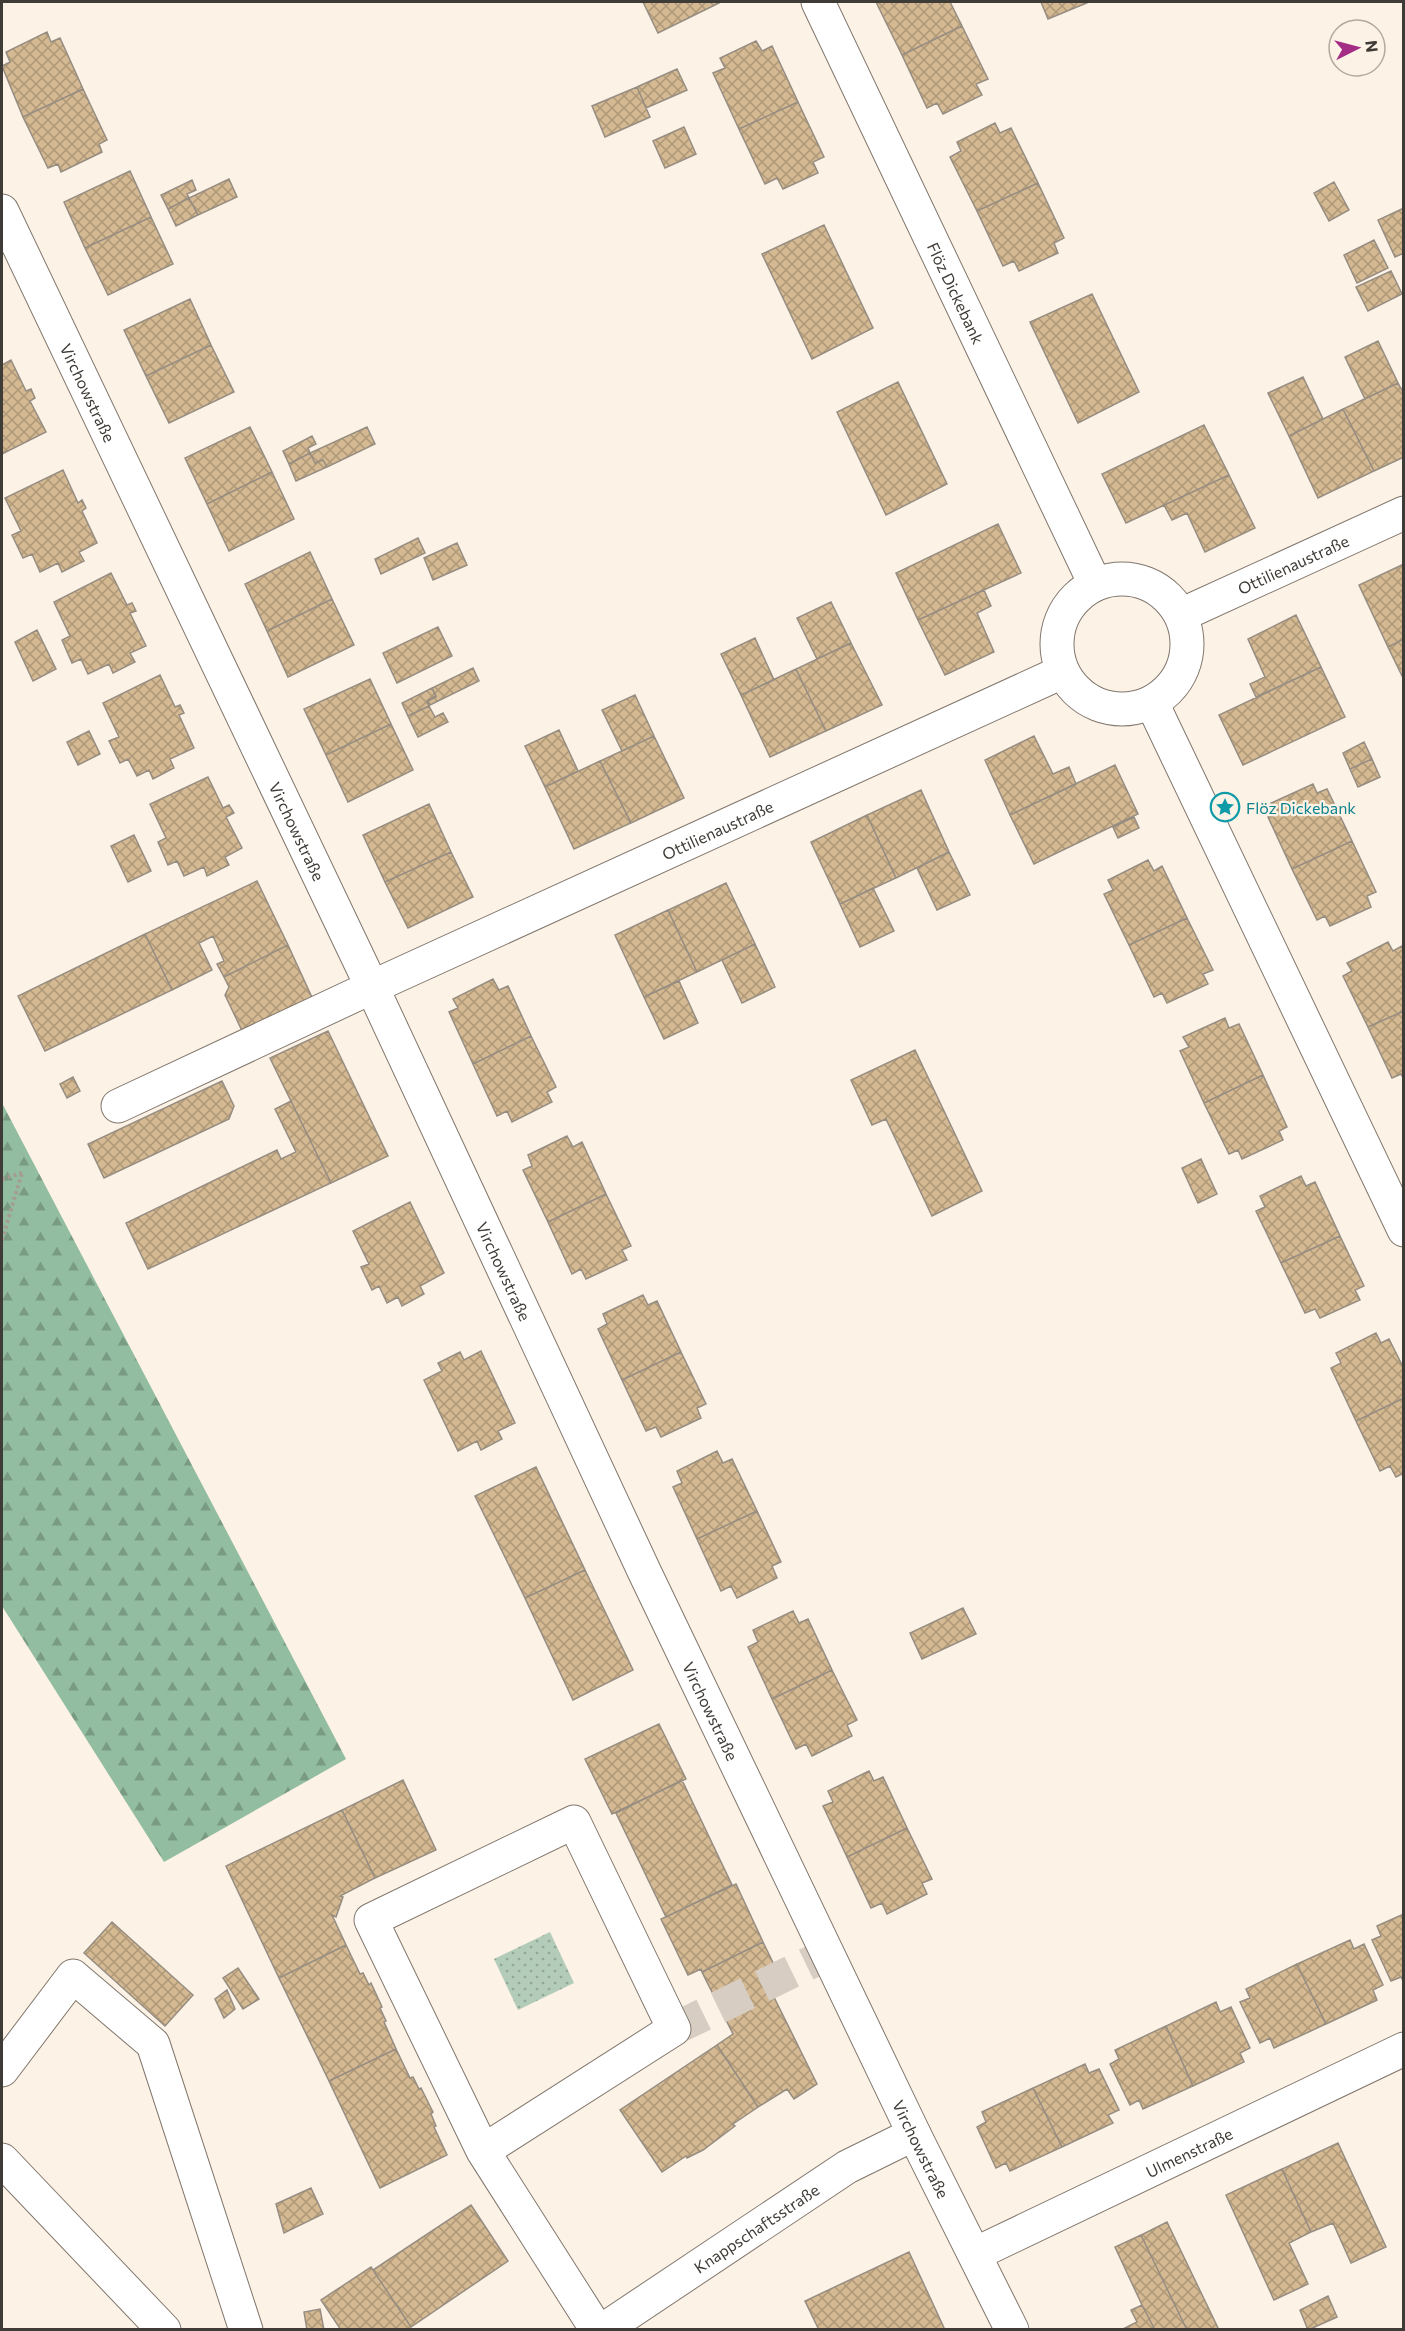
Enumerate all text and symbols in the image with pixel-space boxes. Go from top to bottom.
north arrow [1327,18,1387,78]
text: N [1362,39,1382,53]
street label: Flöz Dickebank [924,239,989,347]
street label: Virchowstraße [57,340,120,445]
street label: Ottilienaustraße [1234,530,1351,597]
street label: Virchowstraße [266,779,329,883]
place icon: Flöz Dickebank [1209,791,1241,823]
street label: Ottilienaustraße [659,796,776,863]
place label: Flöz Dickebank [1246,798,1356,817]
street label: Virchowstraße [473,1219,536,1323]
street label: Virchowstraße [679,1658,743,1763]
street label: Virchowstraße [890,2097,954,2201]
street label: Ulmenstraße [1142,2123,1235,2181]
street label: Knappschaftsstraße [690,2179,822,2276]

